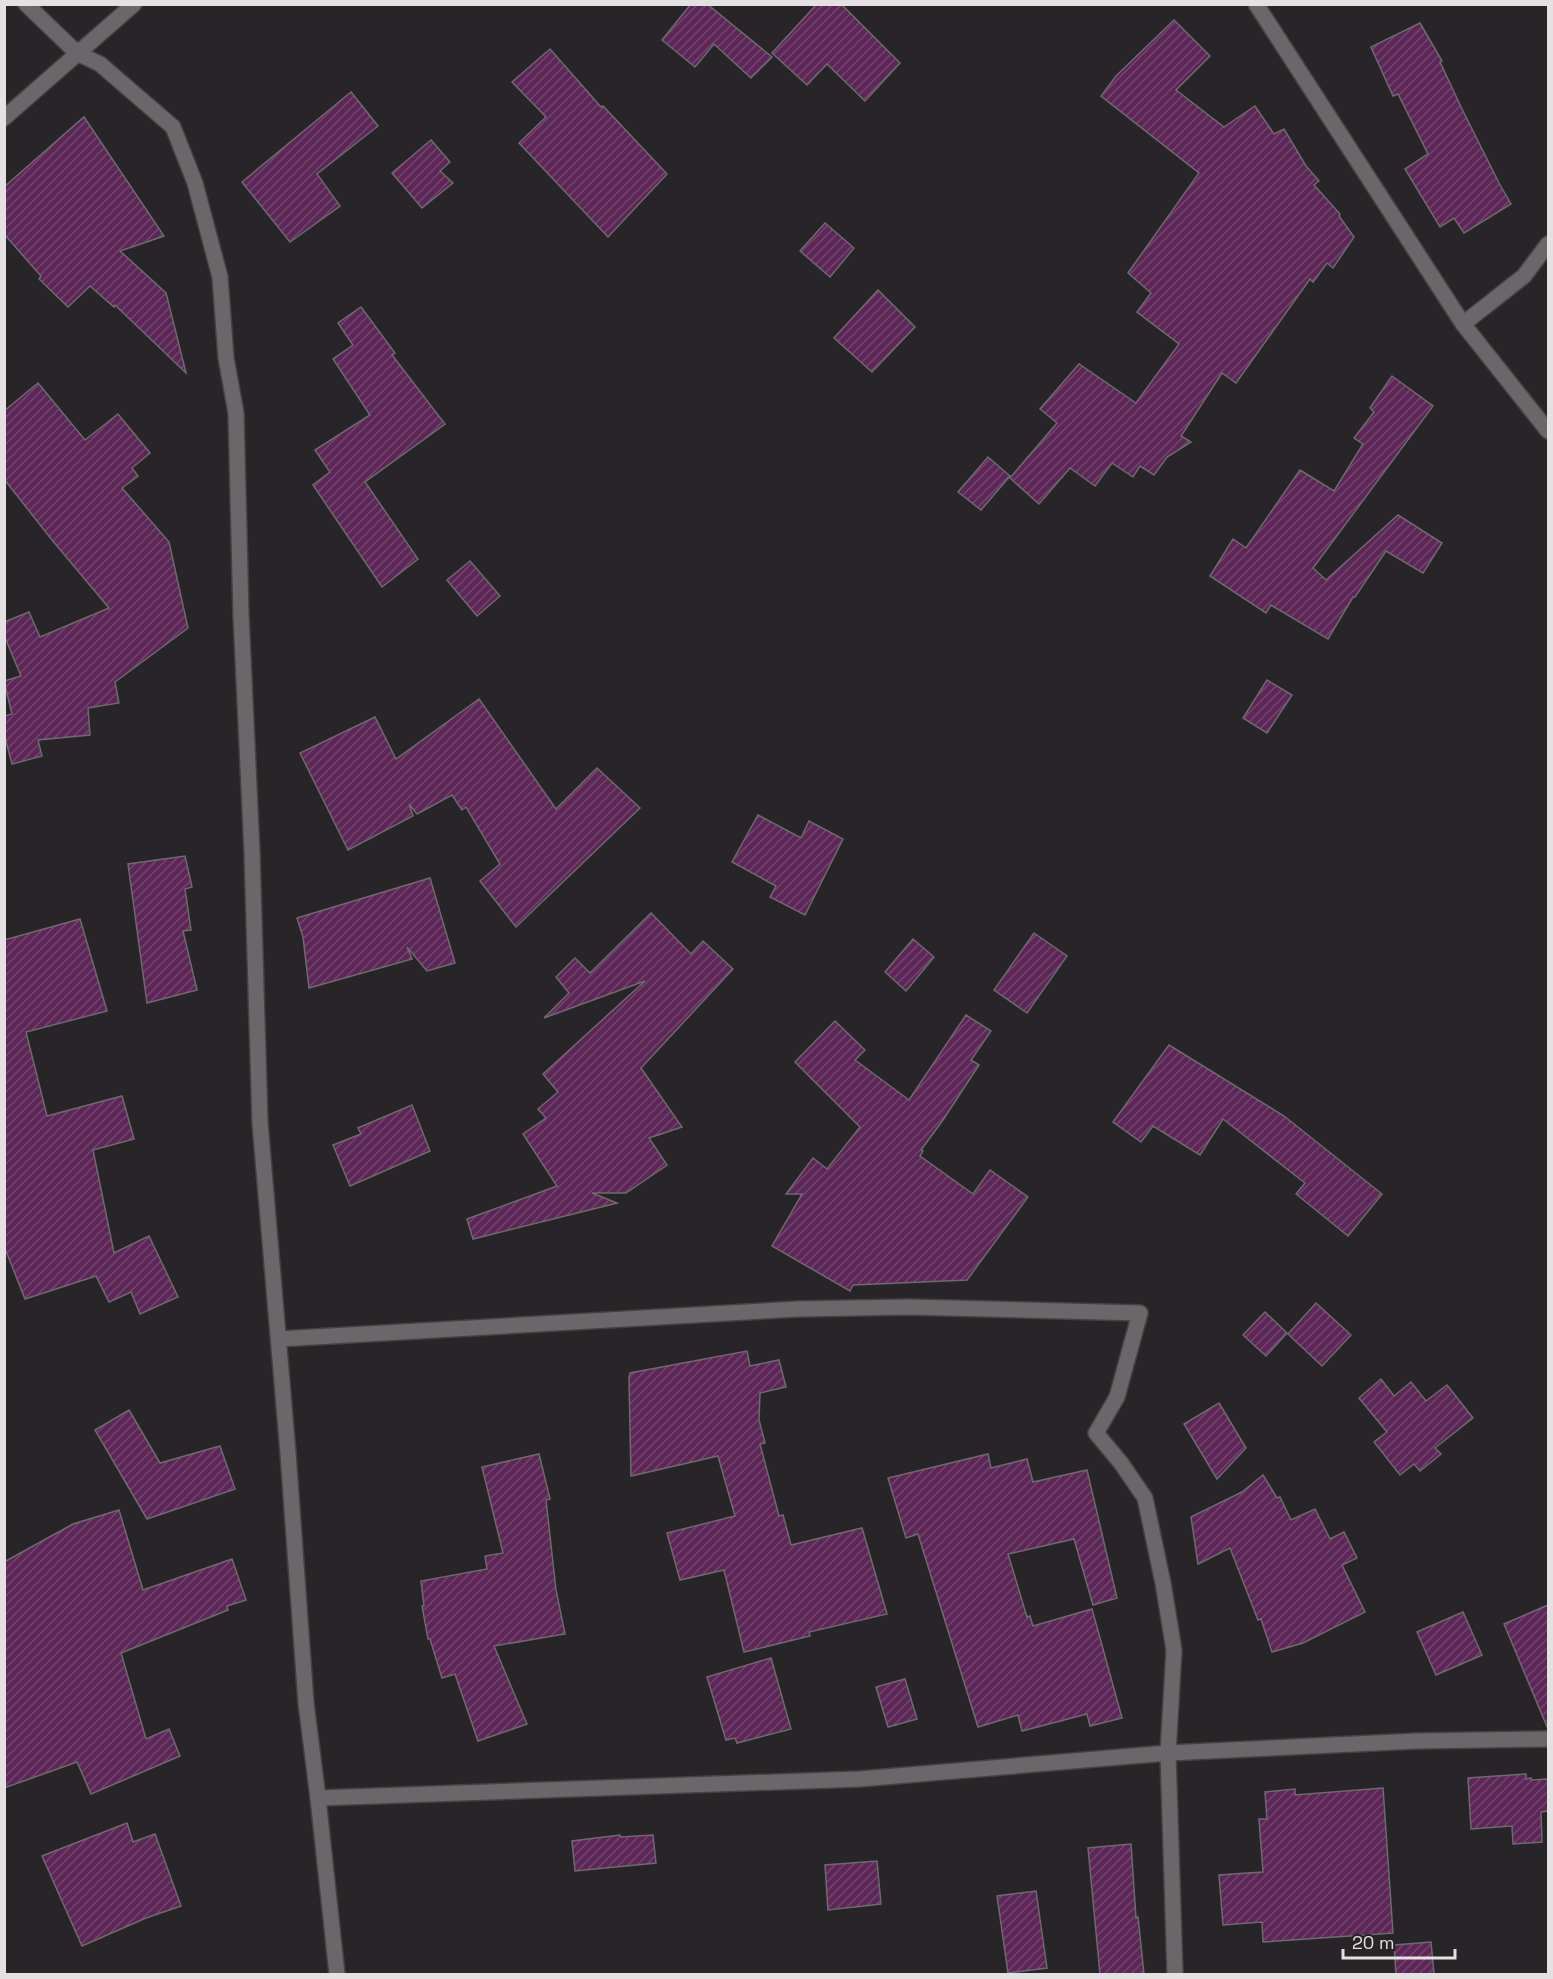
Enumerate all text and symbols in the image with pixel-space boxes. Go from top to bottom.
scale bar [1343,1922,1456,1960]
text: 20 m [1352,1931,1395,1954]

